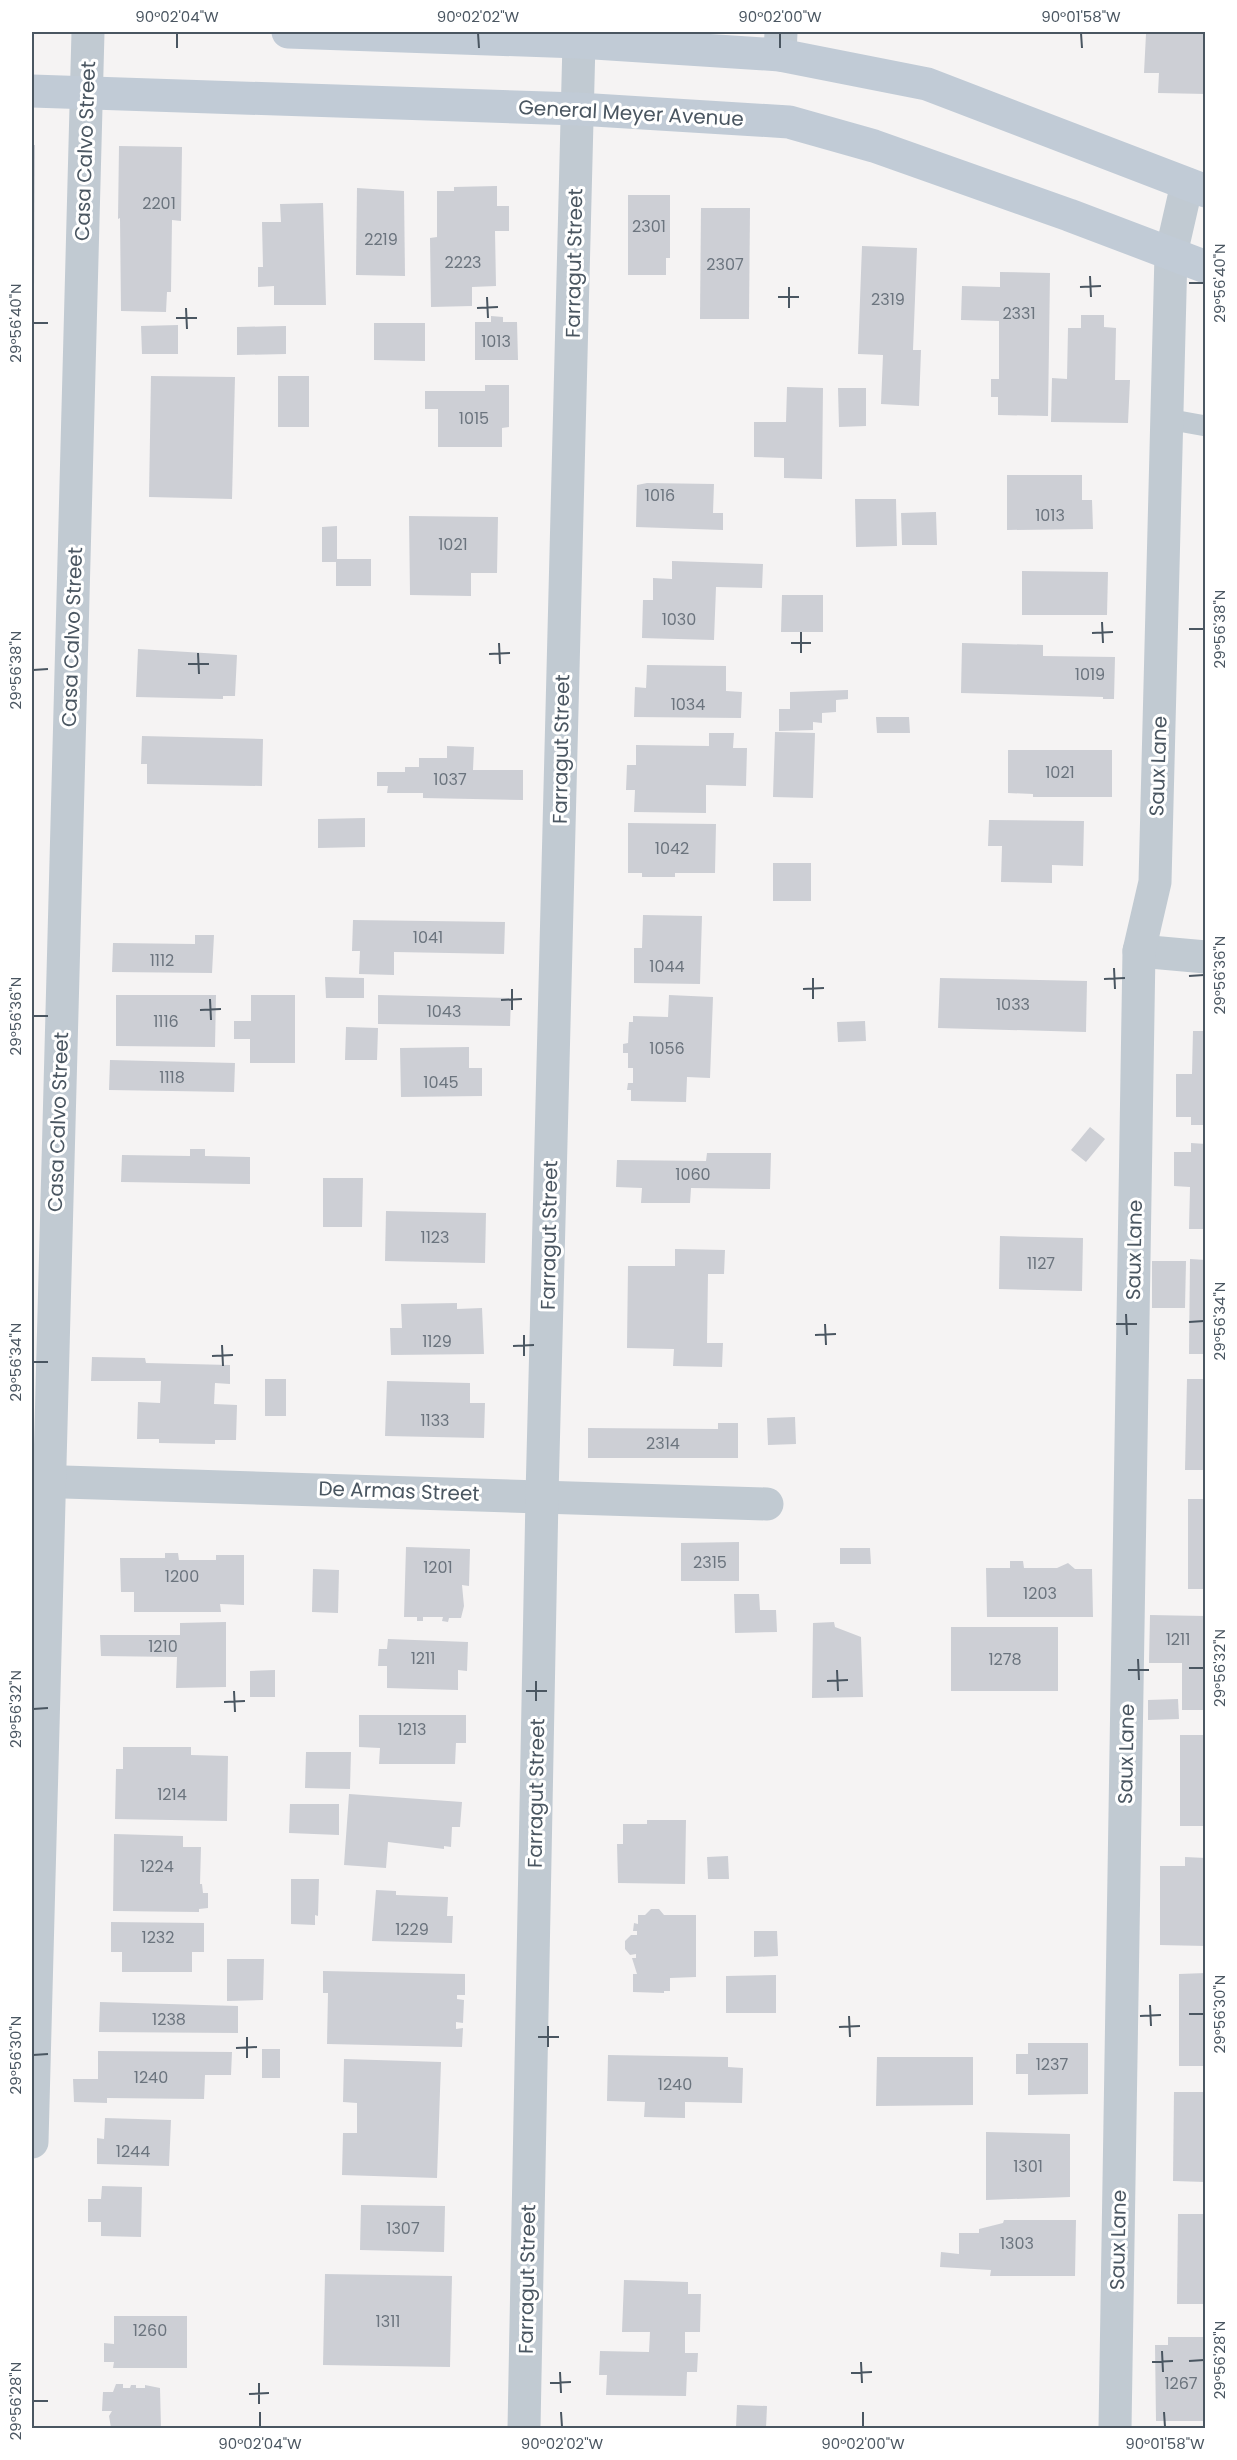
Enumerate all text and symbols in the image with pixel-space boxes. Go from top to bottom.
text: 90°02'04"W [135,6,219,27]
text: 90°02'02"W [437,6,520,27]
text: 90°02'00"W [738,6,822,27]
text: 90°01'58"W [1041,6,1121,27]
street label: Casa Calvo Street [68,61,102,241]
street label: General Meyer Avenue [518,93,744,133]
street label: Farragut Street [559,188,589,338]
house number: 2201 [142,192,176,215]
house number: 2301 [632,215,666,238]
house number: 2219 [364,228,398,251]
text: 29°56'40"N [1209,243,1230,323]
house number: 2223 [444,251,482,274]
house number: 2307 [706,253,744,276]
text: 29°56'40"N [5,283,26,363]
house number: 2319 [871,288,905,311]
house number: 2331 [1002,302,1036,325]
house number: 1013 [481,330,511,353]
house number: 1015 [459,407,489,430]
house number: 1016 [645,484,675,507]
house number: 1013 [1035,504,1065,527]
house number: 1021 [438,533,468,556]
street label: Casa Calvo Street [55,547,89,727]
text: 29°56'38"N [1209,590,1230,668]
house number: 1030 [662,608,696,631]
text: 29°56'38"N [5,631,26,709]
house number: 1019 [1075,663,1105,686]
street label: Farragut Street [546,674,576,824]
house number: 1034 [671,693,705,716]
street label: Saux Lane [1142,715,1174,817]
house number: 1021 [1045,761,1075,784]
house number: 1037 [433,768,467,791]
house number: 1042 [655,837,689,860]
house number: 1041 [413,926,443,949]
text: 29°56'36"N [1209,936,1230,1014]
house number: 1112 [150,949,174,972]
house number: 1044 [649,955,685,978]
text: 29°56'36"N [5,977,26,1055]
house number: 1033 [996,993,1030,1016]
house number: 1043 [427,1000,461,1023]
house number: 1116 [153,1010,179,1033]
street label: Casa Calvo Street [41,1032,75,1212]
house number: 1056 [649,1037,685,1060]
house number: 1118 [159,1066,185,1089]
house number: 1045 [423,1071,459,1094]
street label: Farragut Street [534,1160,564,1310]
house number: 1060 [675,1163,711,1186]
street label: Saux Lane [1119,1200,1149,1300]
house number: 1123 [421,1226,449,1249]
house number: 1127 [1027,1252,1055,1275]
text: 29°56'34"N [1209,1282,1230,1360]
text: 29°56'34"N [5,1323,26,1401]
house number: 1129 [422,1330,452,1353]
house number: 1133 [420,1409,450,1432]
house number: 2314 [646,1432,680,1455]
street label: De Armas Street [318,1474,480,1508]
house number: 2315 [693,1551,727,1574]
house number: 1201 [423,1556,453,1579]
house number: 1200 [165,1565,199,1588]
house number: 1203 [1023,1582,1057,1605]
house number: 1211 [1166,1628,1190,1651]
text: 29°56'32"N [1209,1629,1230,1707]
house number: 1210 [148,1635,178,1658]
house number: 1211 [411,1647,435,1670]
house number: 1278 [988,1648,1022,1671]
text: 29°56'32"N [5,1670,26,1748]
street label: Saux Lane [1111,1704,1141,1804]
house number: 1213 [398,1718,426,1741]
street label: Farragut Street [521,1718,551,1868]
house number: 1214 [157,1783,187,1806]
house number: 1224 [140,1855,174,1878]
house number: 1229 [395,1918,429,1941]
house number: 1232 [142,1926,174,1949]
text: 29°56'30"N [1209,1975,1230,2053]
house number: 1238 [152,2008,186,2031]
text: 29°56'30"N [5,2016,26,2094]
house number: 1237 [1036,2053,1069,2076]
house number: 1240 [134,2066,168,2089]
house number: 1240 [658,2073,692,2096]
house number: 1244 [116,2140,150,2163]
house number: 1301 [1013,2155,1043,2178]
street label: Saux Lane [1103,2190,1133,2290]
street label: Farragut Street [512,2204,542,2354]
house number: 1307 [386,2217,420,2240]
house number: 1303 [1000,2232,1034,2255]
house number: 1311 [376,2310,400,2333]
house number: 1260 [133,2319,167,2342]
text: 29°56'28"N [1209,2321,1230,2399]
text: 29°56'28"N [5,2362,26,2440]
house number: 1267 [1164,2372,1198,2395]
text: 90°02'04"W [218,2433,302,2454]
text: 90°02'02"W [521,2433,604,2454]
text: 90°02'00"W [821,2433,905,2454]
text: 90°01'58"W [1125,2433,1205,2454]

